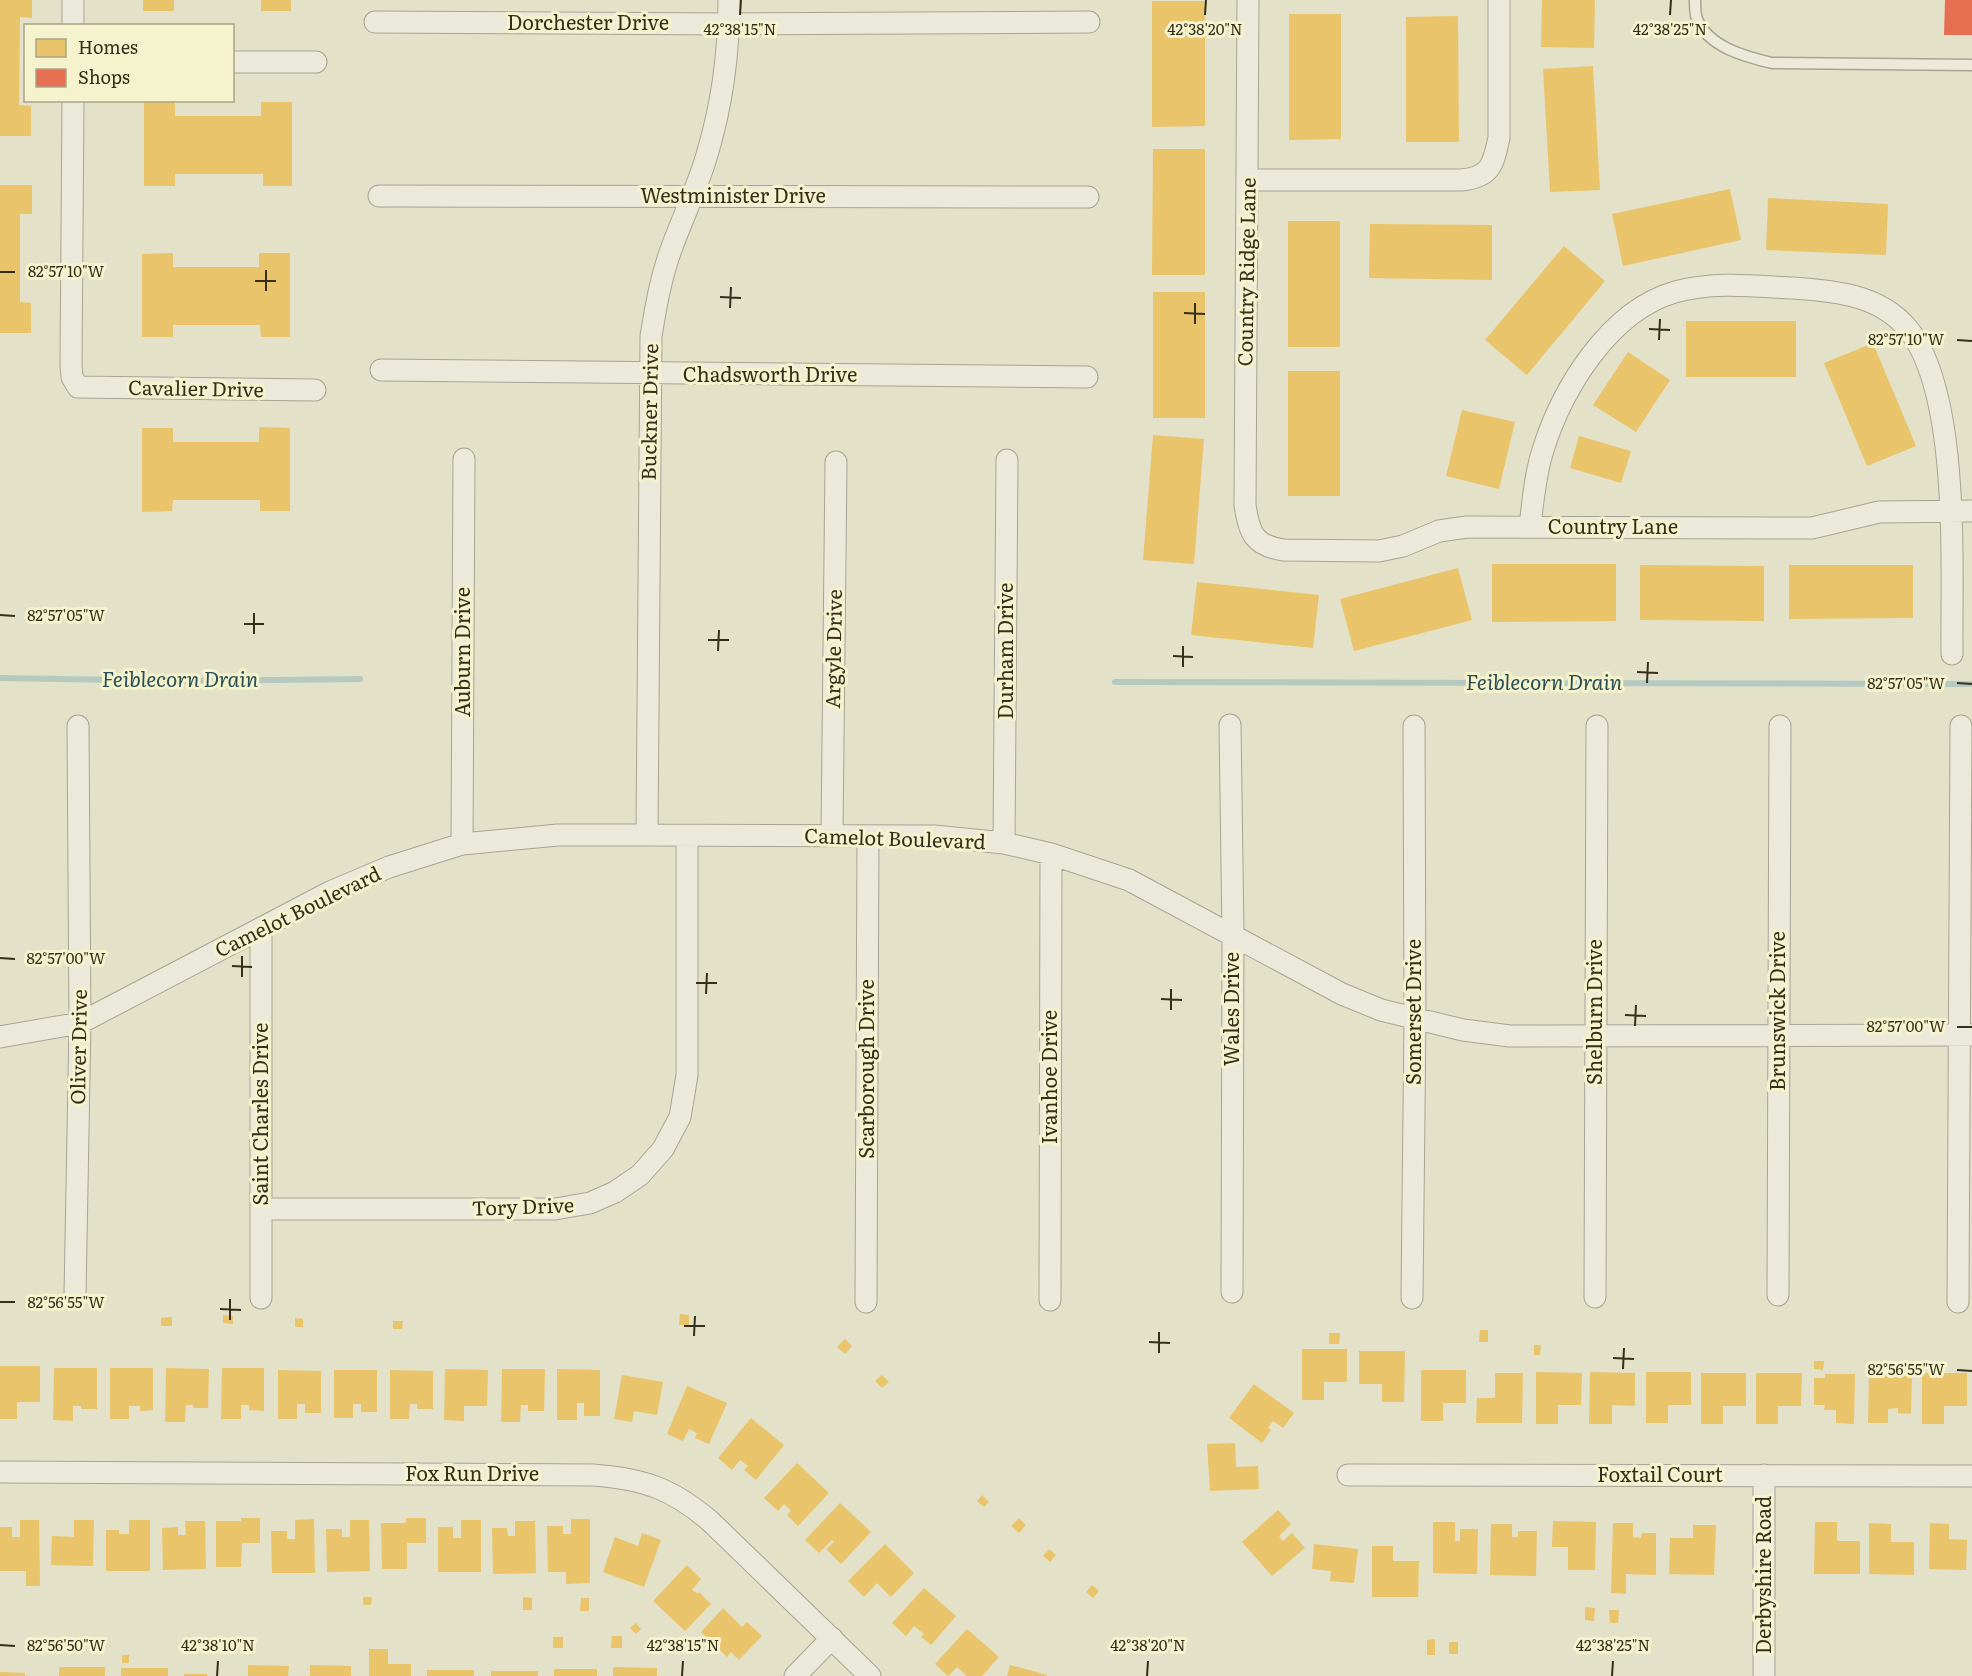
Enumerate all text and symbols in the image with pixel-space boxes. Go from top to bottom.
street label: Dorchester Drive [507,6,669,36]
text: 42°38'15"N [704,17,776,40]
text: 42°38'20"N [1167,17,1243,40]
text: 42°38'25"N [1633,17,1707,40]
legend [24,24,234,102]
text: Homes [78,33,138,60]
text: Shops [78,63,130,90]
street label: Country Ridge Lane [1228,177,1262,367]
street label: Westminister Drive [640,179,826,209]
text: 82°57'10"W [28,259,105,282]
text: 82°57'10"W [1868,327,1945,350]
street label: Buckner Drive [632,343,664,481]
street label: Chadsworth Drive [683,358,857,388]
street label: Cavalier Drive [128,371,264,403]
street label: Country Lane [1548,510,1678,540]
street label: Durham Drive [989,583,1019,719]
street label: Auburn Drive [446,587,476,717]
street label: Argyle Drive [816,589,848,709]
text: 82°57'05"W [27,603,105,626]
water label: Feiblecorn Drain [102,662,259,693]
water label: Feiblecorn Drain [1466,665,1623,696]
text: 82°57'05"W [1867,671,1945,694]
street label: Camelot Boulevard [804,819,986,855]
street label: Camelot Boulevard [209,857,385,963]
street label: Brunswick Drive [1761,931,1791,1091]
street label: Somerset Drive [1397,939,1427,1085]
street label: Shelburn Drive [1578,939,1608,1085]
text: 82°57'00"W [27,946,106,969]
street label: Wales Drive [1215,952,1245,1066]
street label: Scarborough Drive [850,979,880,1159]
street label: Oliver Drive [61,989,93,1105]
street label: Ivanhoe Drive [1033,1010,1063,1144]
text: 82°57'00"W [1867,1014,1946,1037]
street label: Saint Charles Drive [244,1023,274,1205]
street label: Tory Drive [471,1188,575,1222]
text: 82°56'55"W [27,1290,105,1313]
text: 82°56'55"W [1867,1357,1945,1380]
street label: Fox Run Drive [405,1457,539,1487]
street label: Foxtail Court [1597,1458,1723,1488]
street label: Derbyshire Road [1747,1496,1777,1654]
text: 82°56'50"W [27,1633,106,1656]
text: 42°38'10"N [181,1633,255,1656]
text: 42°38'15"N [647,1633,719,1656]
text: 42°38'20"N [1110,1633,1186,1656]
text: 42°38'25"N [1576,1633,1650,1656]

